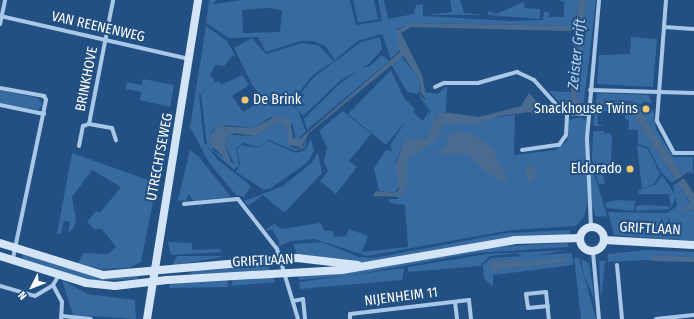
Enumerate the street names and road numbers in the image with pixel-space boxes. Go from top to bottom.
street label: VAN REENENWEG [50,8,146,46]
street label: BRINKHOVE [72,45,102,113]
street label: UTRECHTSEWEG [143,112,177,202]
street label: GRIFTLAAN [619,219,681,239]
street label: GRIFTLAAN [232,251,294,271]
street label: NIJENHEIM 11 [363,284,439,310]

